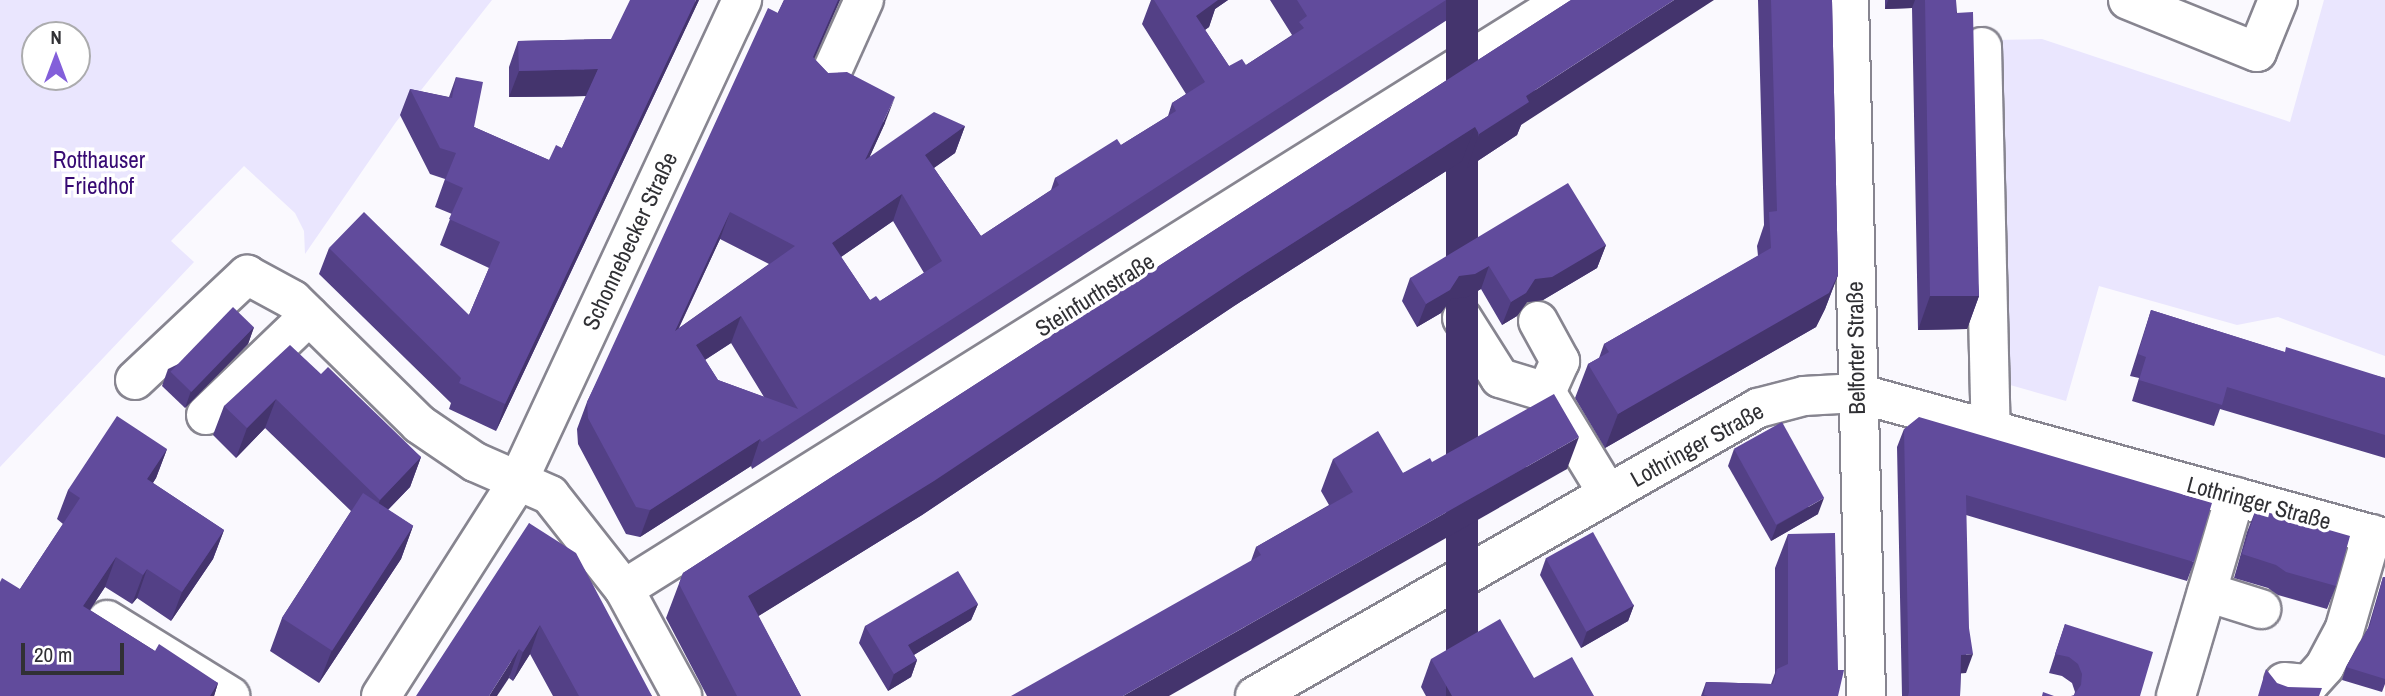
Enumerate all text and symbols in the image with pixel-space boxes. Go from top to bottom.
north arrow [21,21,91,91]
text: N [50,24,62,50]
park label: Rotthauser Friedhof [53,146,145,200]
street label: Schonnebecker Straße [577,148,683,334]
street label: Steinfurthstraße [1030,247,1160,343]
street label: Belforter Straße [1841,281,1871,415]
street label: Lothringer Straße [1626,397,1768,493]
street label: Lothringer Straße [2184,471,2334,535]
scale bar [24,630,128,674]
text: 20 m [34,640,72,669]

